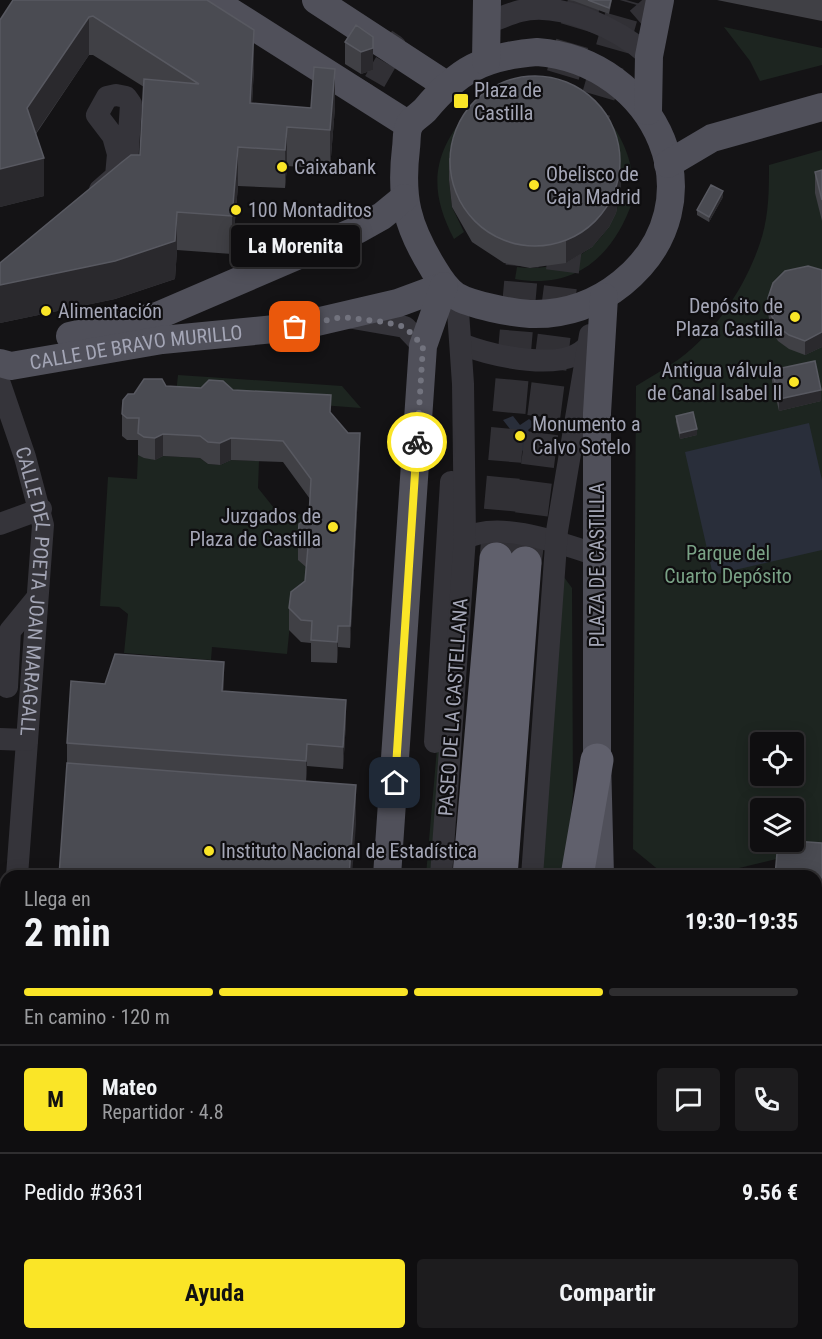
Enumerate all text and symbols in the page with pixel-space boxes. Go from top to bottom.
place label: Plaza de Castilla [474,78,542,125]
marker: Plaza de Castilla [452,92,470,110]
place label: Caixabank [294,155,376,179]
marker: Caixabank [275,160,289,174]
place label: Obelisco de Caja Madrid [546,162,641,209]
marker: Obelisco de Caja Madrid [527,178,541,192]
place label: 100 Montaditos [248,198,372,222]
marker: 100 Montaditos [229,203,243,217]
callout: La Morenita [230,225,360,267]
text: La Morenita [248,234,343,258]
place label: Depósito de Plaza Castilla [675,294,783,341]
place label: Alimentación [58,299,162,323]
pin [269,301,320,352]
marker: Alimentación [39,304,53,318]
icon: bag [278,310,311,343]
marker: Depósito de Plaza Castilla [788,310,802,324]
street label: CALLE DE BRAVO MURILLO [28,320,244,375]
place label: Antigua válvula de Canal Isabel Il [647,358,782,405]
marker: Antigua válvula de Canal Isabel Il [787,375,801,389]
courier [387,412,447,472]
place label: Monumento a Calvo Sotelo [532,412,641,459]
icon: bike [401,426,434,459]
marker: Monumento a Calvo Sotelo [513,429,527,443]
street label: CALLE DEL POETA JOAN MARAGALL [10,443,55,737]
street label: PLAZA DE CASTILLA [585,482,609,647]
place label: Juzgados de Plaza de Castilla [190,504,321,551]
marker: Juzgados de Plaza de Castilla [326,520,340,534]
park label: Parque del Cuarto Depósito [664,541,792,588]
street label: PASEO DE LA CASTELLANA [433,597,473,817]
map controls [750,732,804,852]
button: locate [750,732,804,786]
pin [369,757,420,808]
icon: home [378,766,411,799]
button: layers [750,798,804,852]
place label: Instituto Nacional de Estadística [221,839,477,863]
marker: Instituto Nacional de Estadística [202,844,216,858]
text: Llega en [24,887,91,911]
text: 19:30–19:35 [685,909,798,934]
text: 2 min [24,910,111,956]
text: En camino · 120 m [24,1005,170,1029]
button: chat [657,1068,720,1131]
button: phone [735,1068,798,1131]
text: Mateo [102,1075,157,1100]
text: M [47,1087,64,1112]
text: Repartidor · 4.8 [102,1100,224,1124]
text: Pedido #3631 [24,1180,145,1205]
text: 9.56 € [742,1180,798,1205]
button: Ayuda [24,1259,405,1328]
button: Compartir [417,1259,798,1328]

